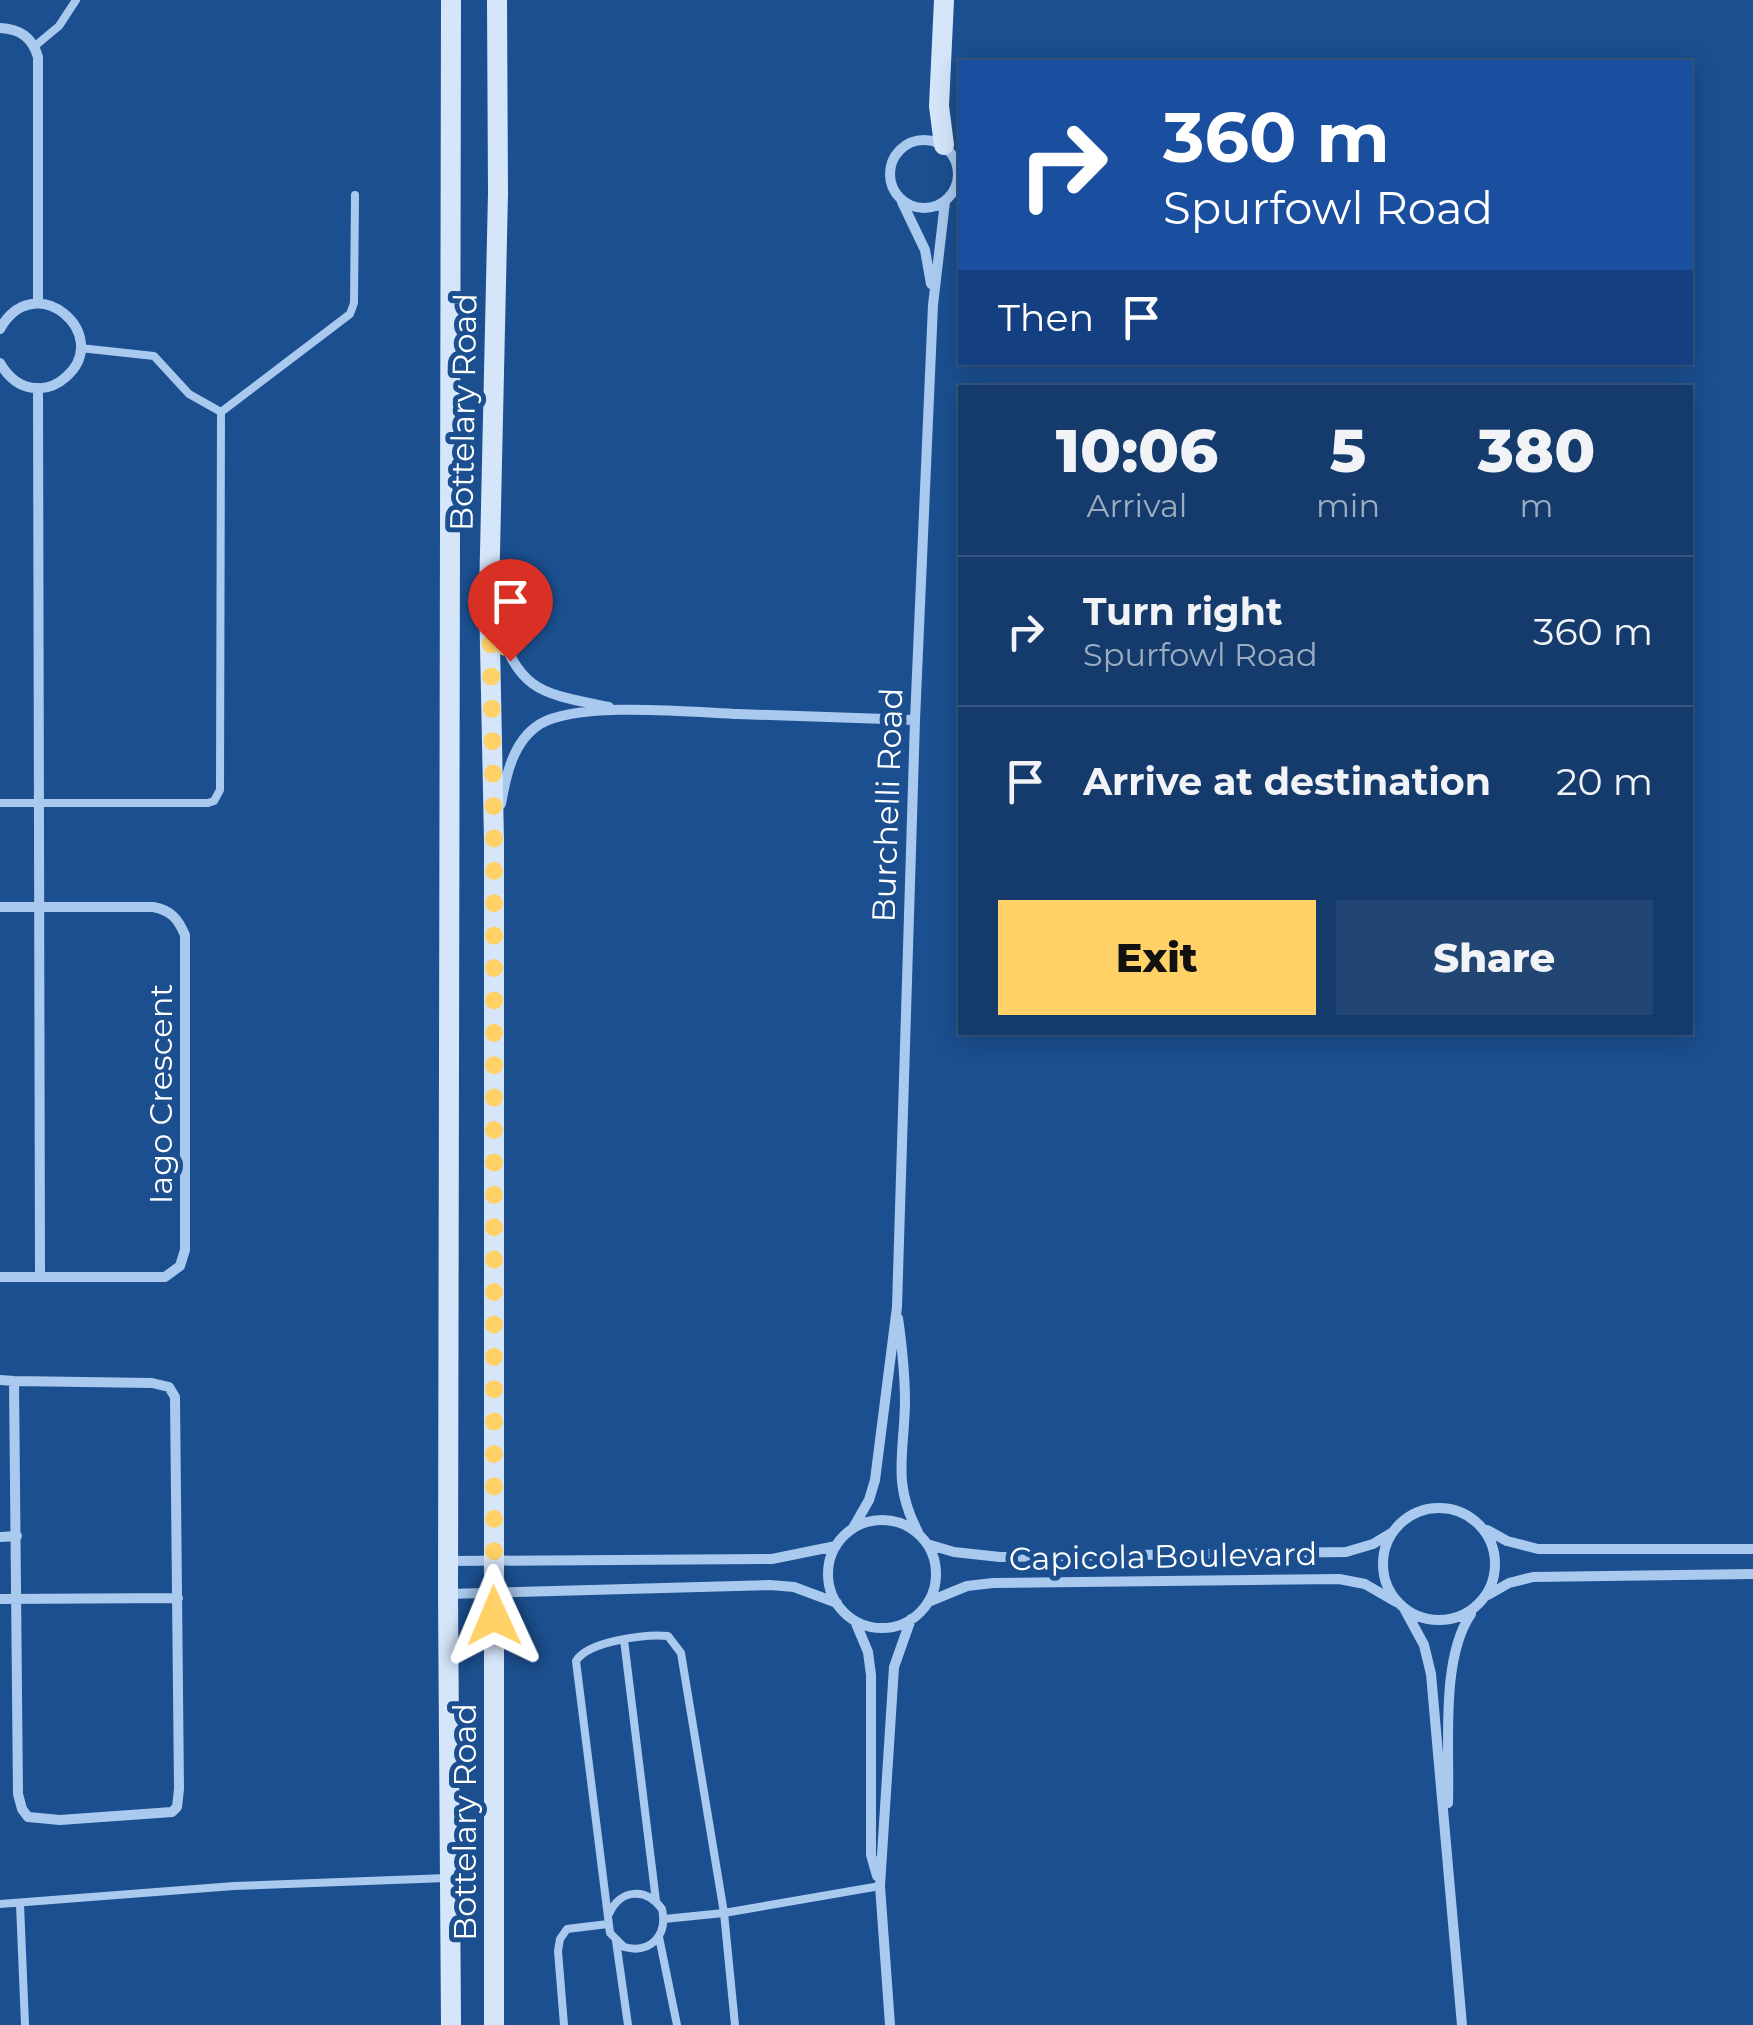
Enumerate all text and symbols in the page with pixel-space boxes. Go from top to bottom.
text: 360 m [1163,94,1390,180]
icon: right [998,100,1128,230]
text: Spurfowl Road [1163,180,1493,235]
icon: arrive [1114,290,1169,345]
street label: Bottelary Road [441,293,485,531]
text: Then [998,294,1094,341]
text: 10:06 [1056,414,1218,487]
text: 5 [1330,414,1366,487]
text: 380 [1478,414,1595,487]
text: Arrival [1086,486,1187,525]
text: min [1316,486,1380,525]
text: m [1520,486,1554,525]
pin [468,559,553,662]
icon: arrive [483,574,538,629]
text: Turn right [1083,588,1282,635]
icon: right [998,604,1053,659]
text: 360 m [1533,608,1653,655]
text: Spurfowl Road [1083,635,1318,674]
street label: Burchelli Road [863,687,911,923]
icon: arrive [998,754,1053,809]
text: Arrive at destination [1083,758,1491,805]
text: 20 m [1556,758,1653,805]
button: Exit [998,900,1316,1015]
button: Share [1336,900,1653,1015]
street label: Iago Crescent [141,984,180,1204]
street label: Capicola Boulevard [1009,1534,1317,1578]
position arrow [442,1564,546,1668]
street label: Bottelary Road [445,1703,484,1941]

